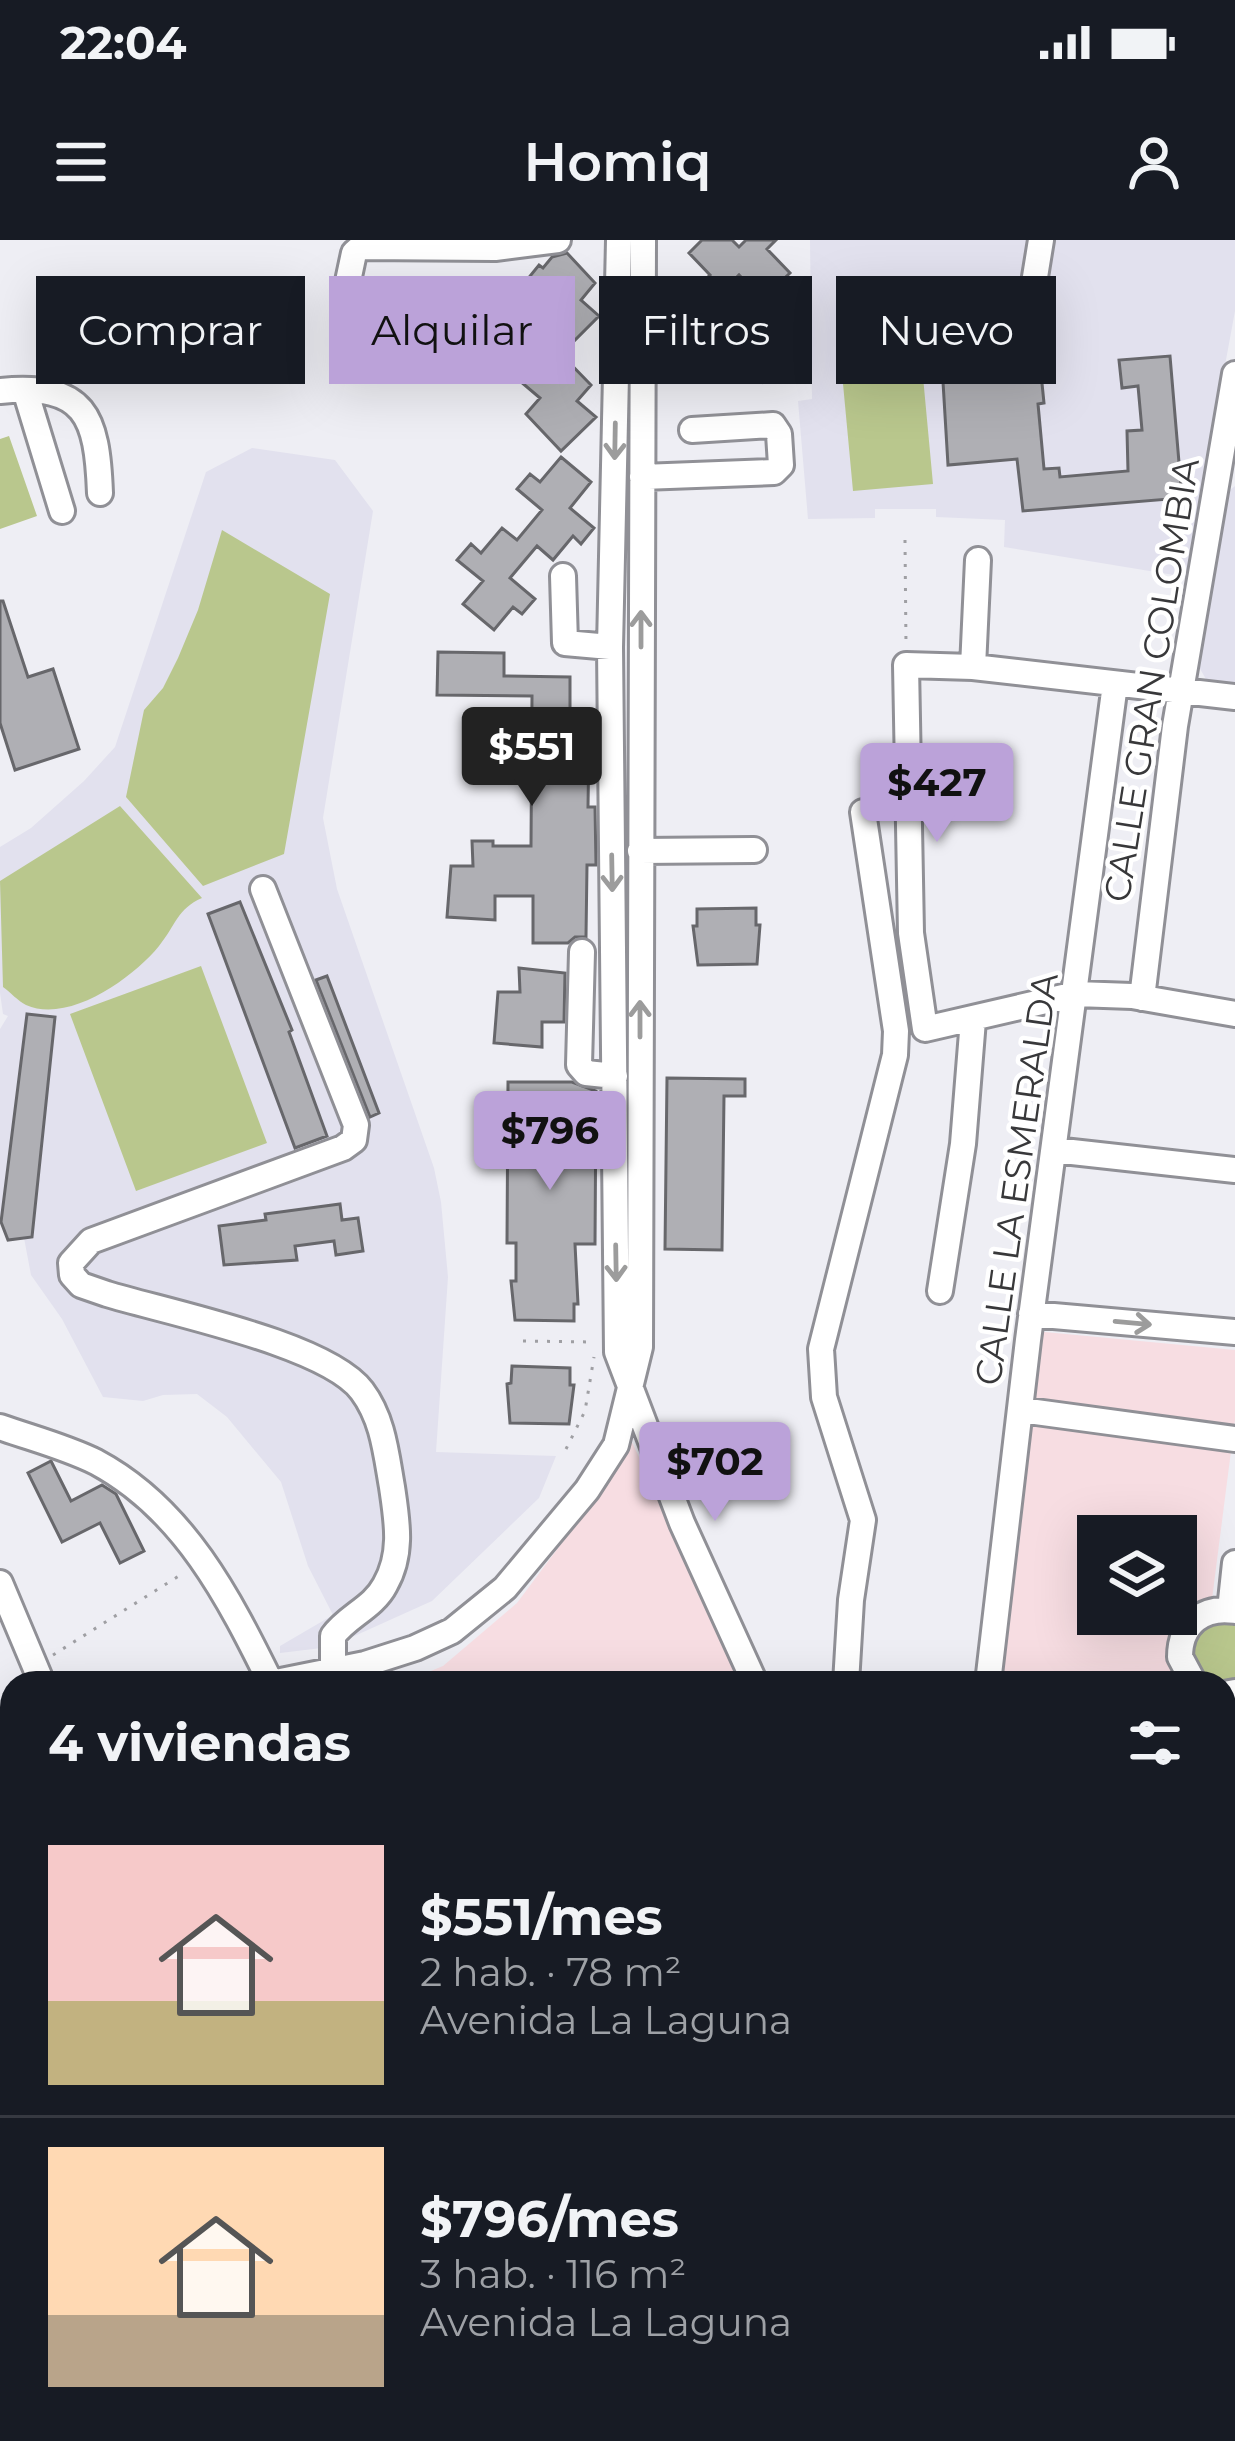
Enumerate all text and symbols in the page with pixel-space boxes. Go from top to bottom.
text: 22:04 [60,15,186,70]
icon: menu [48,129,114,195]
text: Homiq [523,129,712,195]
icon: person [1121,129,1187,195]
chip: Comprar [36,276,305,384]
chip: Alquilar [329,276,575,384]
chip: Filtros [599,276,812,384]
chip: Nuevo [836,276,1056,384]
one-way arrow [603,421,626,460]
street label: CALLE GRAN COLOMBIA [1094,455,1208,905]
one-way arrow [630,610,652,649]
pin: $551 [461,707,603,809]
text: $551 [489,722,575,770]
pin: $427 [866,743,1008,845]
text: $427 [887,758,987,806]
one-way arrow [601,853,624,892]
street label: CALLE LA ESMERALDA [965,970,1067,1388]
one-way arrow [629,1000,651,1039]
pin: $796 [479,1091,621,1193]
text: $796 [501,1106,599,1154]
one-way arrow [605,1243,627,1282]
one-way arrow [1113,1312,1152,1335]
pin: $702 [644,1422,786,1524]
text: $702 [666,1437,764,1485]
map controls [1077,1515,1197,1635]
button: layers [1077,1515,1197,1635]
icon: filters [1122,1710,1188,1776]
text: 4 viviendas [48,1712,351,1774]
text: $551/mes [420,1886,663,1948]
icon: home [144,1893,288,2037]
text: 2 hab. · 78 m² [420,1948,682,1996]
text: Avenida La Laguna [420,1996,792,2044]
text: $796/mes [420,2188,679,2250]
icon: home [144,2195,288,2339]
text: 3 hab. · 116 m² [420,2250,686,2298]
text: Avenida La Laguna [420,2298,792,2346]

